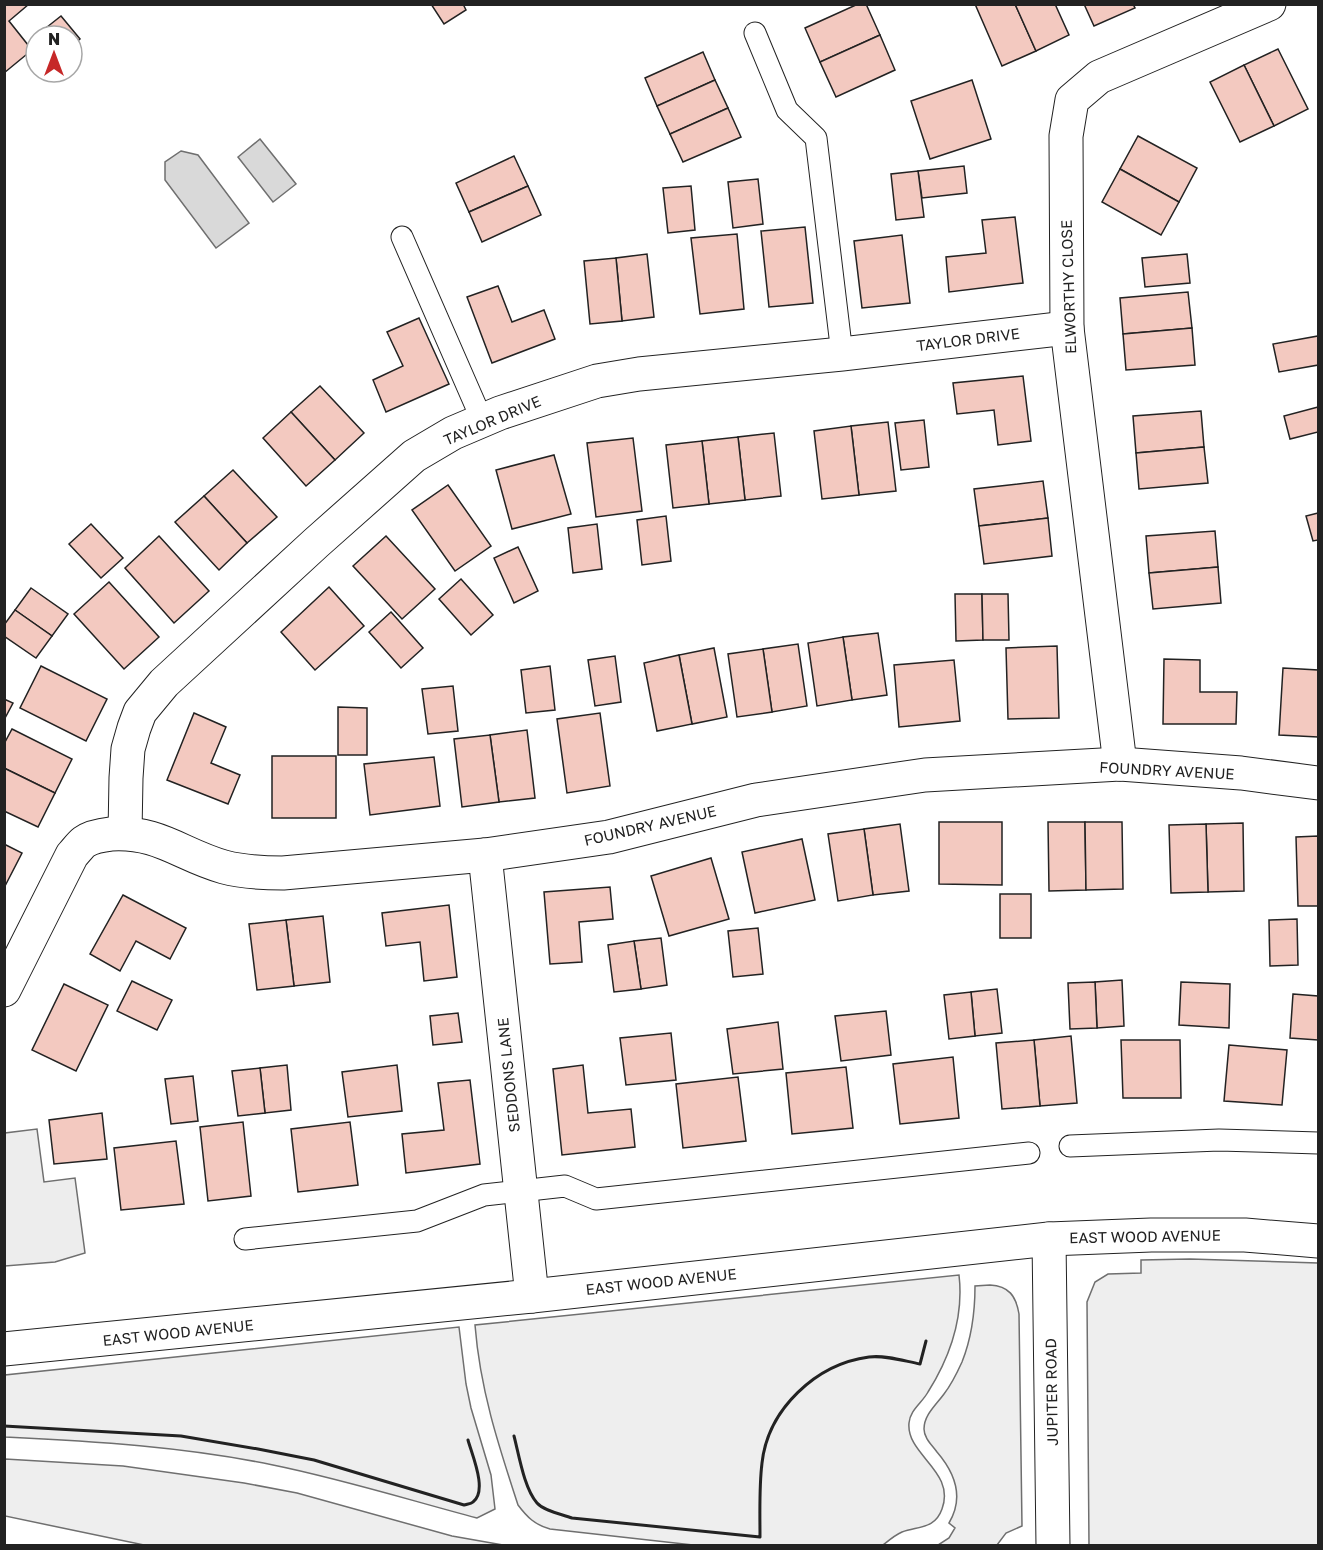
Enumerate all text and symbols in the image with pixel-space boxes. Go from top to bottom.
north arrow [24,24,84,84]
text: N [48,29,60,49]
street label: ELWORTHY CLOSE [1057,220,1079,354]
street label: TAYLOR DRIVE [915,324,1021,354]
street label: TAYLOR DRIVE [441,391,543,449]
street label: FOUNDRY AVENUE [1099,757,1235,783]
street label: FOUNDRY AVENUE [582,801,718,849]
street label: SEDDONS LANE [493,1017,523,1133]
street label: EAST WOOD AVENUE [1069,1226,1221,1246]
street label: EAST WOOD AVENUE [585,1264,737,1298]
street label: EAST WOOD AVENUE [102,1315,254,1349]
street label: JUPITER ROAD [1041,1338,1061,1446]

